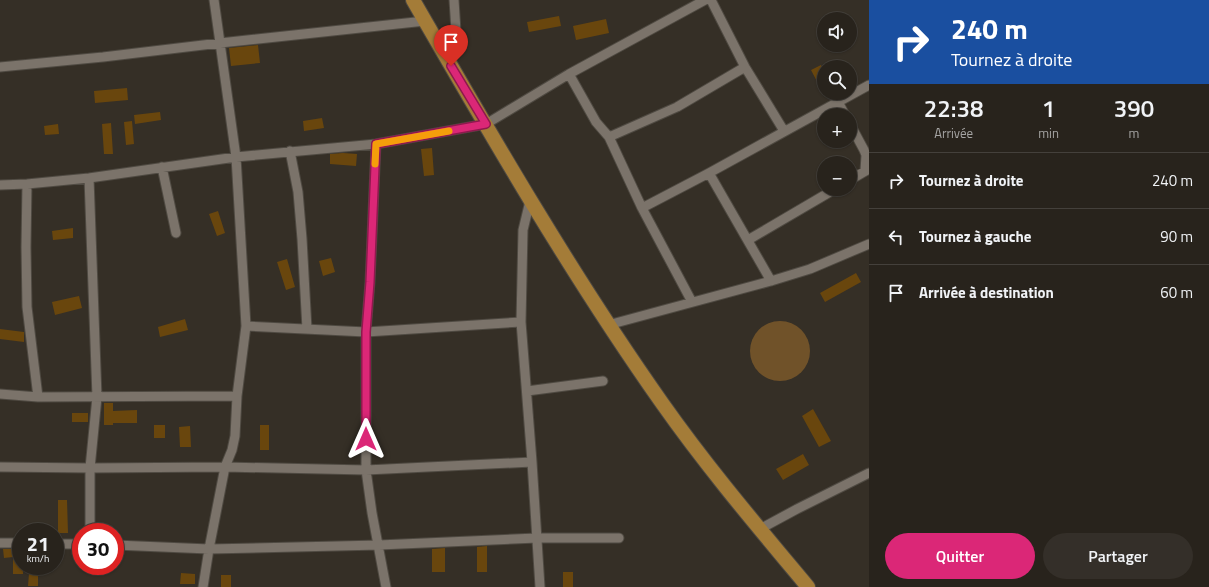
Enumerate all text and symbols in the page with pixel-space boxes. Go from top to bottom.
text: 240 m [951,7,1028,50]
map controls [817,12,857,196]
button: sound [817,12,857,52]
icon: right [885,16,937,68]
pin [434,25,468,66]
icon: arrive [440,31,462,53]
text: Tournez à droite [951,46,1072,73]
button: search [817,60,857,100]
text: 22:38 [924,90,983,126]
text: 1 [1042,90,1055,126]
text: 390 [1114,90,1154,126]
button: + [817,108,857,148]
text: Arrivée [934,123,973,143]
text: min [1038,123,1059,143]
text: m [1129,123,1139,143]
button: − [817,156,857,196]
text: Tournez à droite [919,169,1024,192]
text: 240 m [1152,169,1193,192]
icon: right [885,170,907,192]
text: Tournez à gauche [919,225,1031,248]
text: 90 m [1160,225,1193,248]
icon: left [885,226,907,248]
text: Arrivée à destination [919,281,1054,304]
text: 60 m [1160,281,1193,304]
icon: arrive [885,282,907,304]
position arrow [345,418,387,460]
speed limit sign: 30 [72,523,124,575]
text: 21 [27,528,49,559]
button: Quitter [885,533,1035,579]
button: Partager [1043,533,1193,579]
text: km/h [27,551,49,566]

